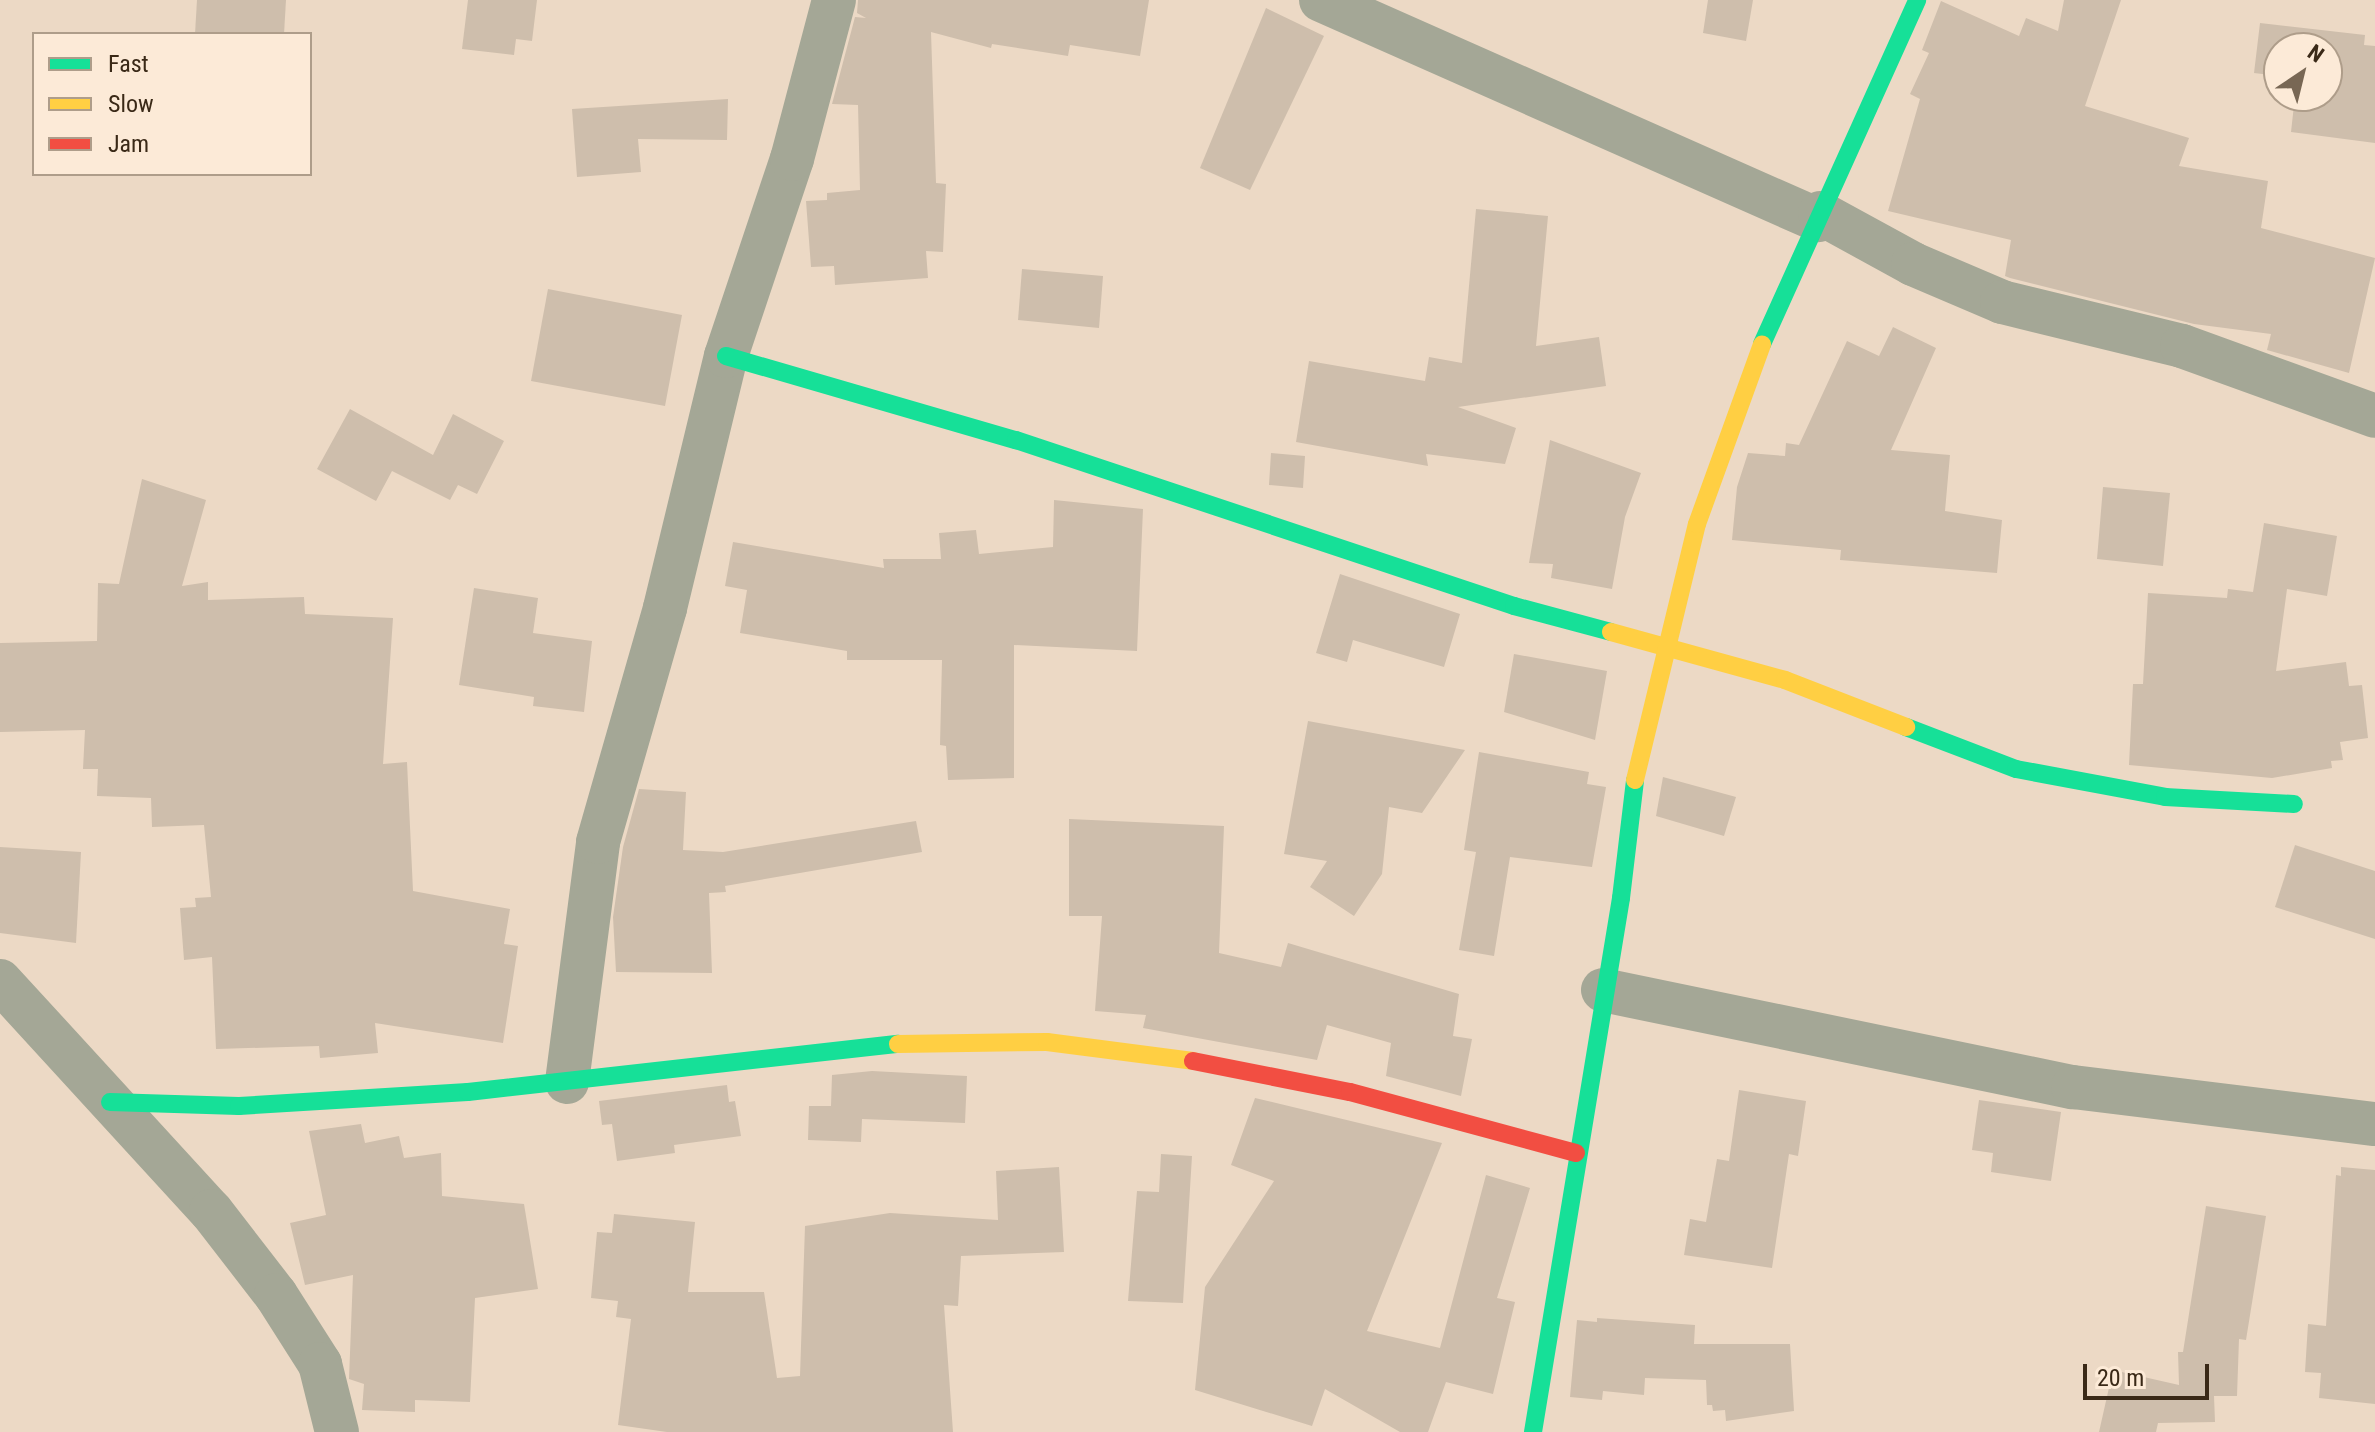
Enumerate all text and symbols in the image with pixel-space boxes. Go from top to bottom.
legend [32,32,312,176]
north arrow [2263,32,2343,112]
text: N [2303,39,2329,68]
text: Fast [108,50,149,78]
text: Slow [108,90,154,118]
text: Jam [108,130,149,158]
scale bar [2087,1348,2213,1398]
text: 20 m [2097,1364,2144,1392]

